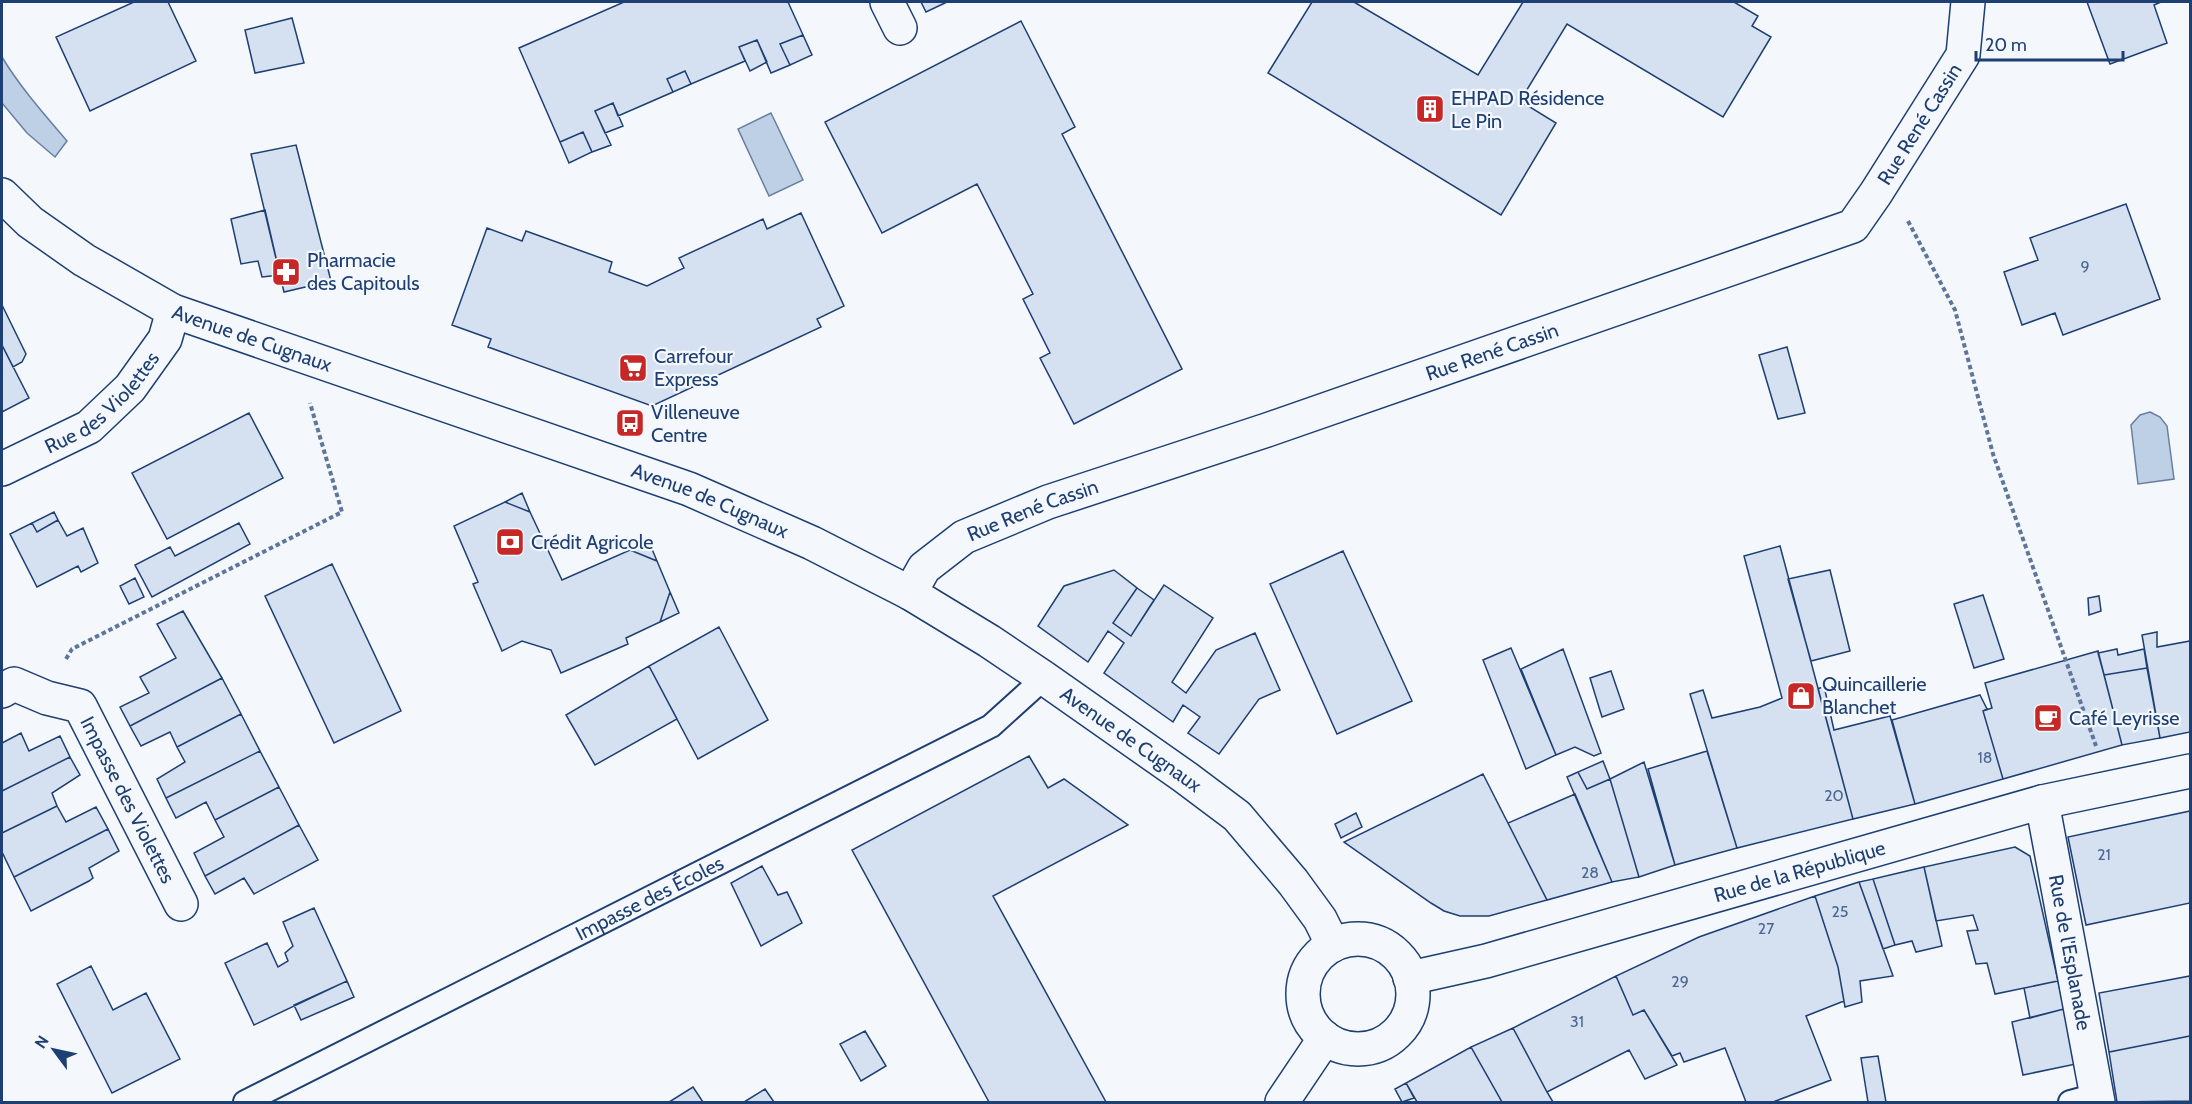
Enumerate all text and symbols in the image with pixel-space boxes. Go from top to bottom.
scale bar [1976,24,2123,62]
text: 20 m [1985,34,2027,56]
street label: Rue René Cassin [1872,59,1967,189]
place label: EHPAD Résidence Le Pin [1451,86,1604,133]
building icon: EHPAD Résidence Le Pin [1414,93,1446,125]
place label: Pharmacie des Capitouls [307,248,420,295]
pharmacy icon: Pharmacie des Capitouls [270,256,302,288]
house number: 9 [2080,257,2090,276]
street label: Avenue de Cugnaux [169,300,335,377]
street label: Rue René Cassin [1422,318,1561,386]
place label: Carrefour Express [654,344,733,391]
street label: Rue des Violettes [41,347,164,459]
supermarket icon: Carrefour Express [617,352,649,384]
place label: Villeneuve Centre [651,400,740,447]
bus stop icon: Villeneuve Centre [614,407,646,439]
street label: Avenue de Cugnaux [628,458,792,543]
street label: Rue René Cassin [963,474,1101,546]
bank icon: Crédit Agricole [494,526,526,558]
place label: Crédit Agricole [531,530,654,554]
place label: Quincaillerie Blanchet [1822,672,1927,719]
shop icon: Quincaillerie Blanchet [1785,680,1817,712]
street label: Avenue de Cugnaux [1056,681,1207,798]
cafe icon: Café Leyrisse [2032,702,2064,734]
place label: Café Leyrisse [2069,706,2179,730]
street label: Impasse des Violettes [75,712,180,887]
house number: 18 [1978,748,1992,767]
house number: 20 [1824,786,1844,805]
street label: Rue de la République [1711,835,1888,907]
house number: 21 [2097,845,2111,864]
street label: Impasse des Écoles [572,851,727,945]
house number: 28 [1581,863,1599,882]
street label: Rue de l'Esplanade [2044,873,2096,1032]
house number: 25 [1831,902,1849,921]
house number: 27 [1758,919,1774,938]
house number: 29 [1671,972,1689,991]
house number: 31 [1570,1012,1584,1031]
north arrow [24,1020,84,1080]
text: N [31,1032,53,1052]

